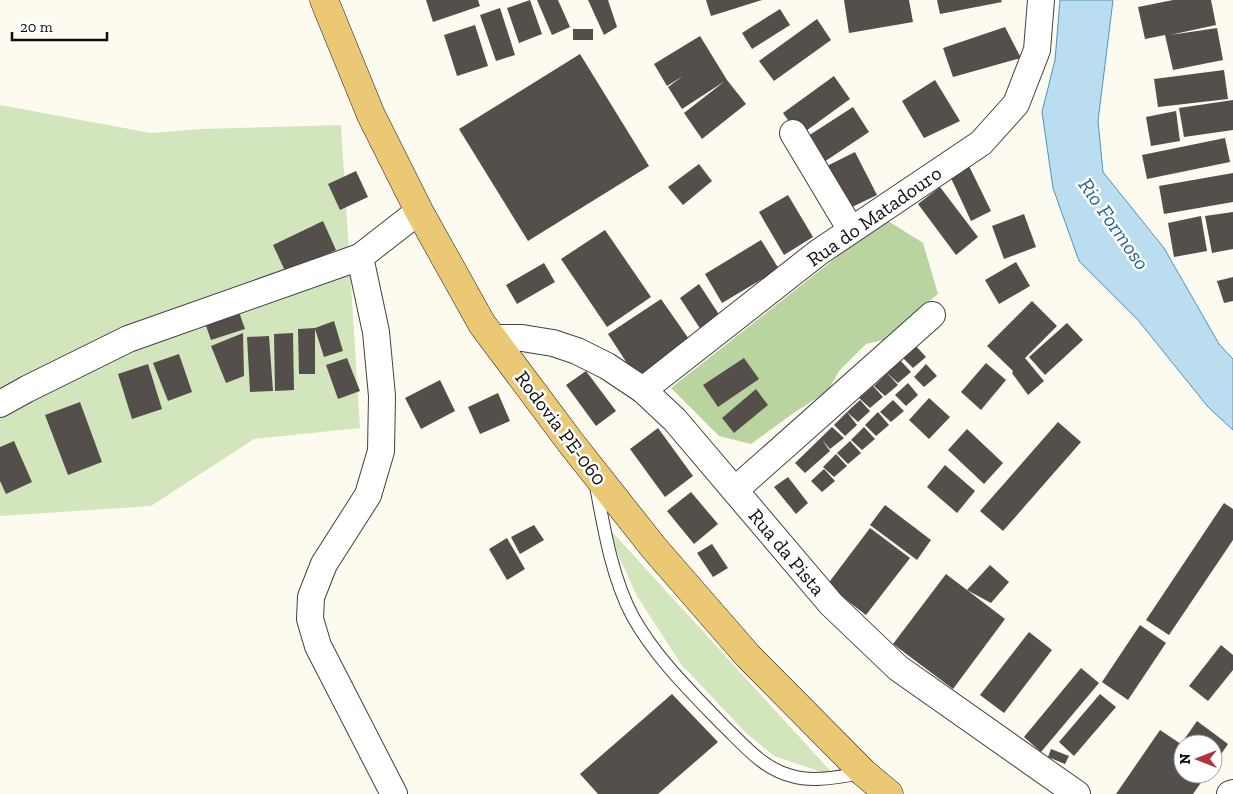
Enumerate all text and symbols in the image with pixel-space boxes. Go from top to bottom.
scale bar [12,10,108,42]
text: 20 m [20,18,53,36]
street label: Rua do Matadouro [802,161,946,271]
water label: Rio Formoso [1074,173,1155,274]
street label: Rodovia PE-060 [510,366,612,490]
street label: Rua da Pista [744,504,830,601]
north arrow [1173,734,1223,784]
text: N [1177,753,1194,764]

